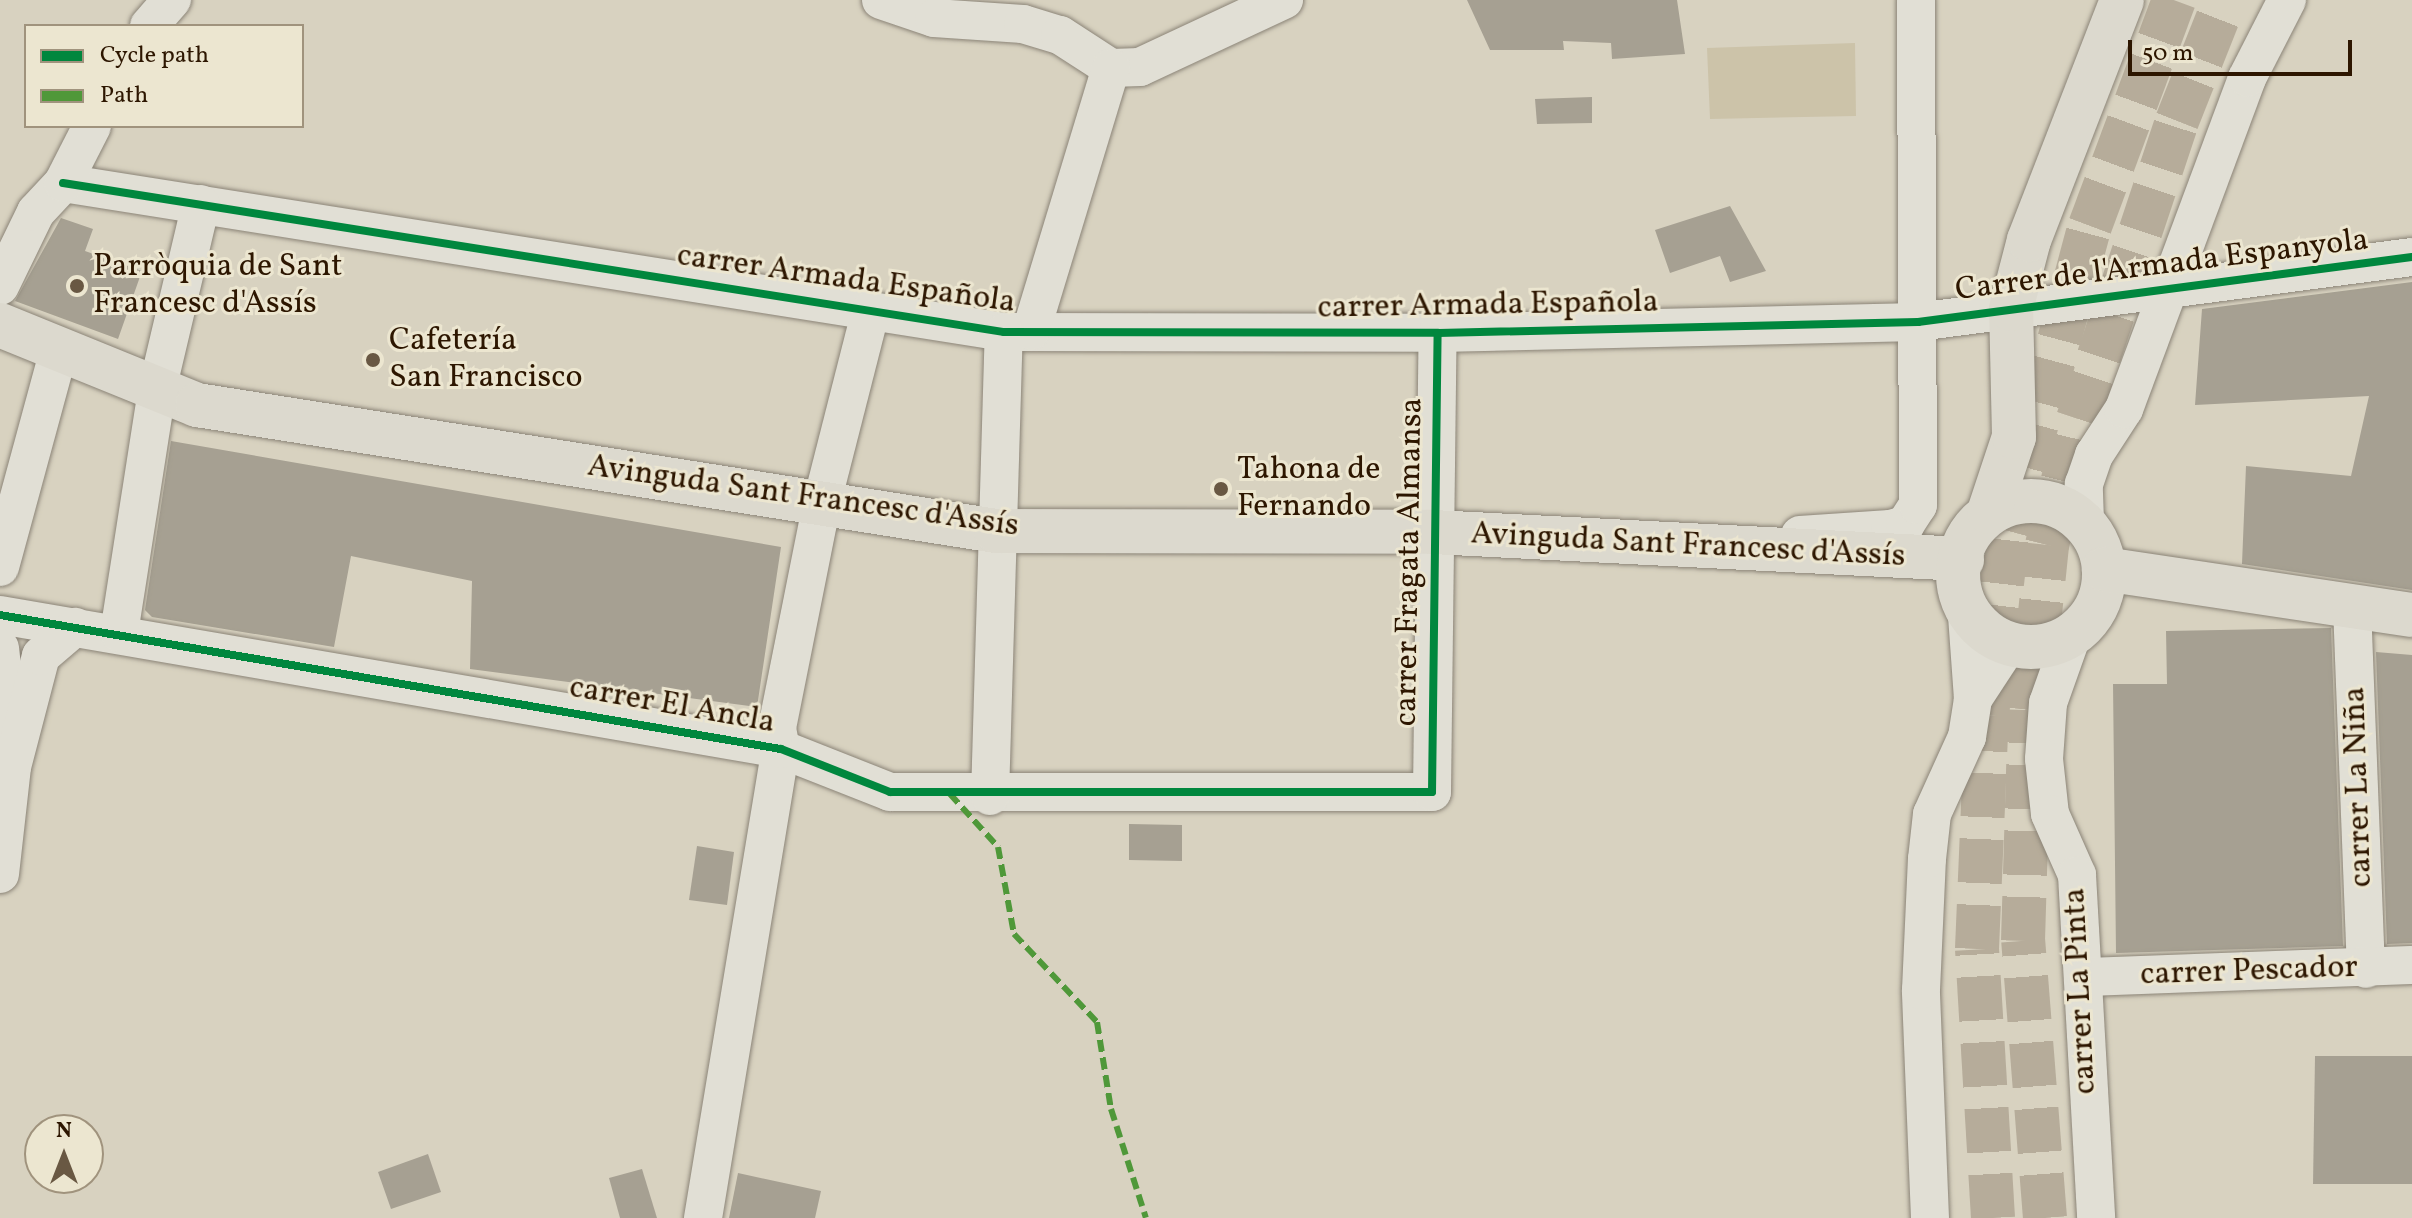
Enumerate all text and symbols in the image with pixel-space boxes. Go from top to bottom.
legend [24,24,304,128]
scale bar [2132,24,2356,74]
text: 50 m [2142,37,2194,71]
text: Cycle path [100,39,209,73]
text: Path [100,79,148,113]
street label: Carrer de l'Armada Espanyola [1953,222,2371,310]
street label: carrer Armada Española [674,237,1018,323]
place label: Parròquia de Sant Francesc d'Assís [93,249,342,324]
marker: Parròquia de Sant Francesc d'Assís [68,277,86,295]
street label: carrer Armada Española [1317,284,1659,328]
place label: Cafetería San Francisco [389,323,583,398]
marker: Cafetería San Francisco [364,351,382,369]
street label: carrer Fragata Almansa [1388,397,1432,727]
street label: Avinguda Sant Francesc d'Assís [585,448,1021,546]
place label: Tahona de Fernando [1237,452,1380,527]
marker: Tahona de Fernando [1212,480,1230,498]
street label: Avinguda Sant Francesc d'Assís [1470,515,1906,577]
street label: carrer El Ancla [566,669,778,743]
street label: carrer La Niña [2336,686,2382,888]
street label: carrer La Pinta [2056,887,2106,1095]
street label: carrer Pescador [2140,949,2358,995]
north arrow [24,1114,104,1194]
text: N [56,1116,72,1147]

